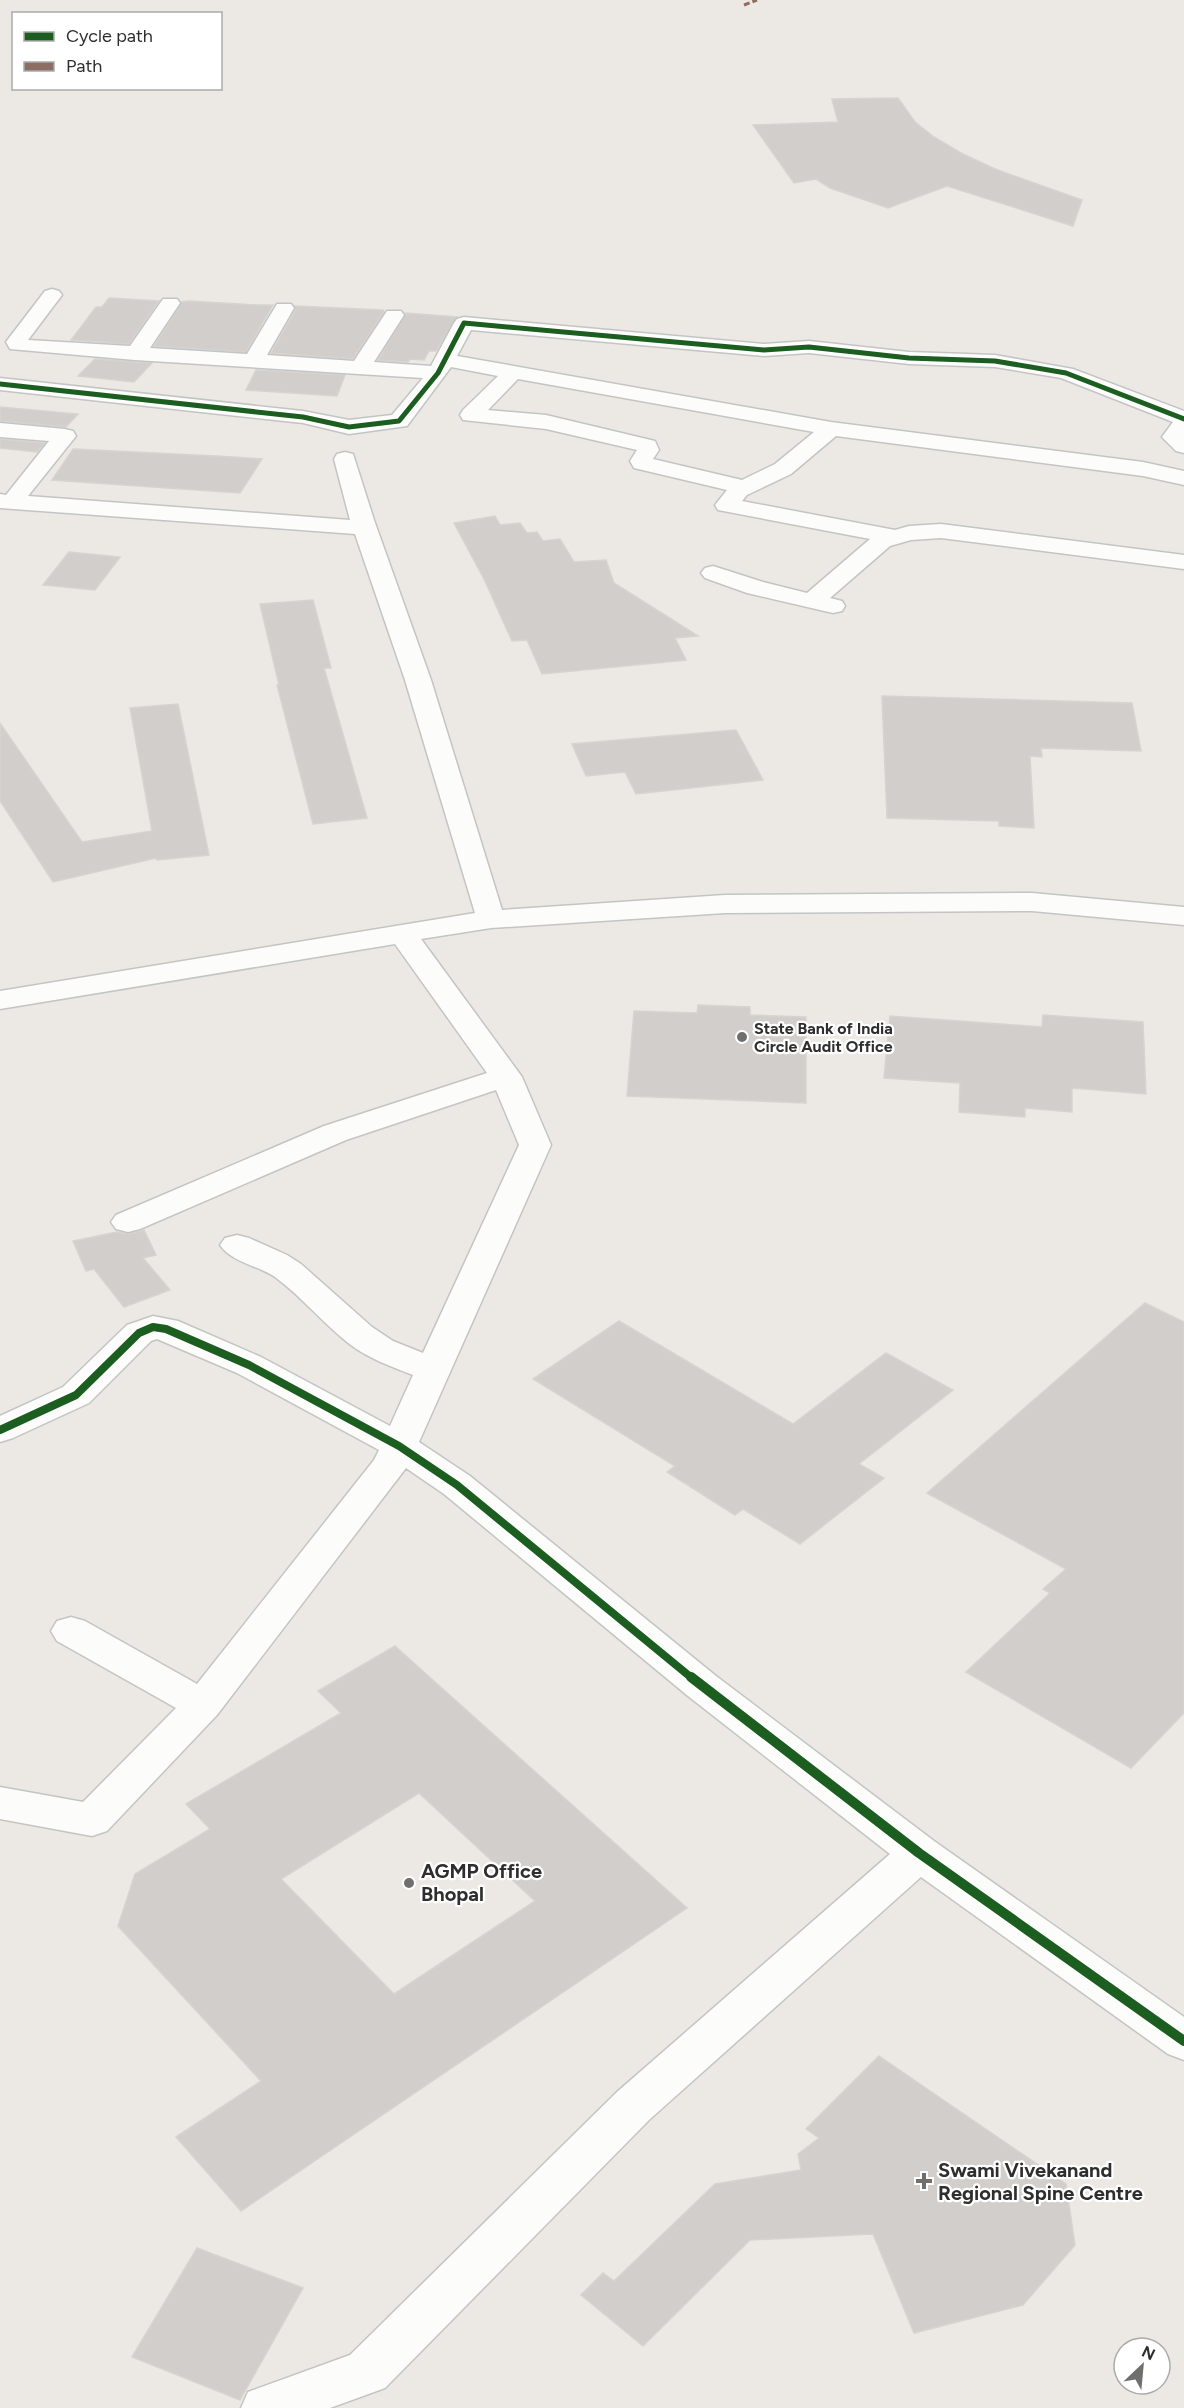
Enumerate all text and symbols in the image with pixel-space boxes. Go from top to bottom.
legend [12,12,222,90]
text: Cycle path [66,25,153,47]
text: Path [66,55,102,77]
place label: State Bank of India Circle Audit Office [754,1019,893,1056]
marker: State Bank of India Circle Audit Office [735,1030,749,1044]
place label: AGMP Office Bhopal [421,1859,542,1906]
marker: AGMP Office Bhopal [402,1876,416,1890]
place label: Swami Vivekanand Regional Spine Centre [938,2158,1143,2205]
marker: Swami Vivekanand Regional Spine Centre [915,2172,933,2190]
north arrow [1112,2336,1172,2396]
text: N [1139,2342,1158,2364]

